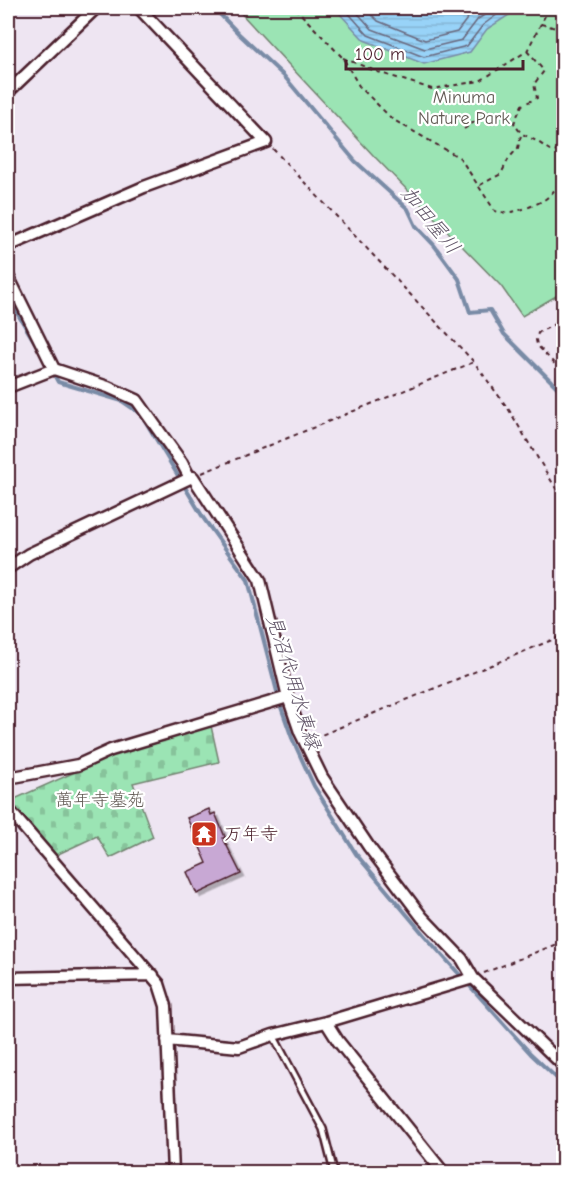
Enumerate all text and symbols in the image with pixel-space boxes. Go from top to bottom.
scale bar [346,33,523,71]
text: 100 m [355,44,405,65]
park label: Minuma Nature Park [418,87,510,129]
water label: 加田屋川 [397,182,465,259]
water label: 見沼代用水東縁 [262,612,326,754]
park label: 萬年寺墓苑 [55,790,145,811]
temple icon: 万年寺 [189,819,219,849]
place label: 万年寺 [224,824,278,845]

